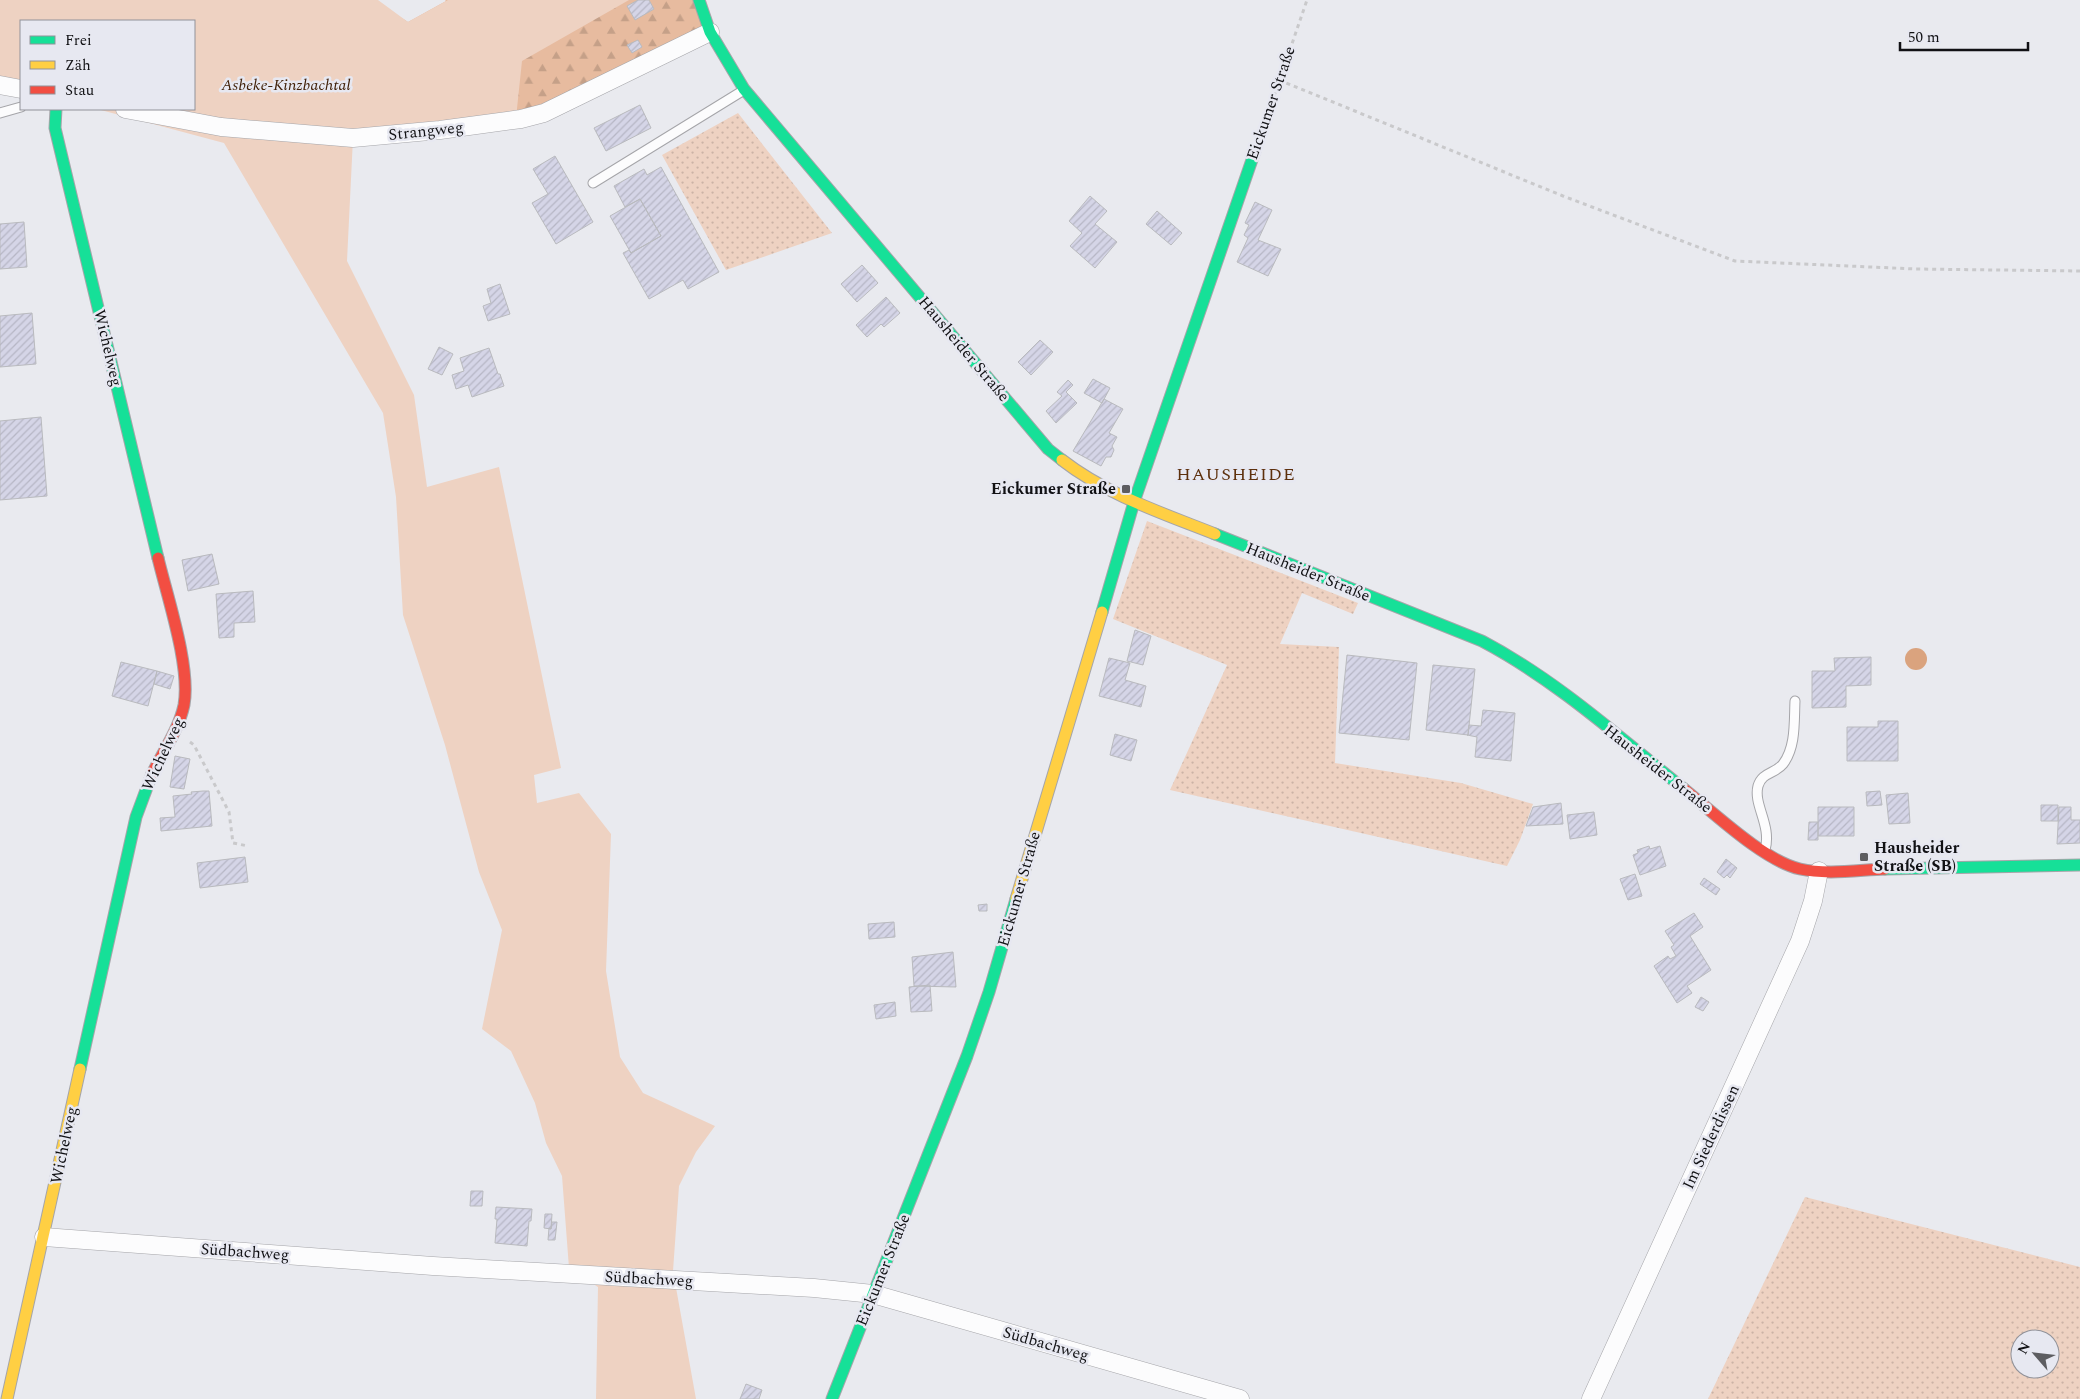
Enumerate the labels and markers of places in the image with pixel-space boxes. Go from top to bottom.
place label: Eickumer Straße [991,477,1116,501]
marker: Eickumer Straße [1120,483,1132,495]
place label: Hausheider Straße (SB) [1874,836,1959,878]
marker: Hausheider Straße (SB) [1858,851,1870,863]

